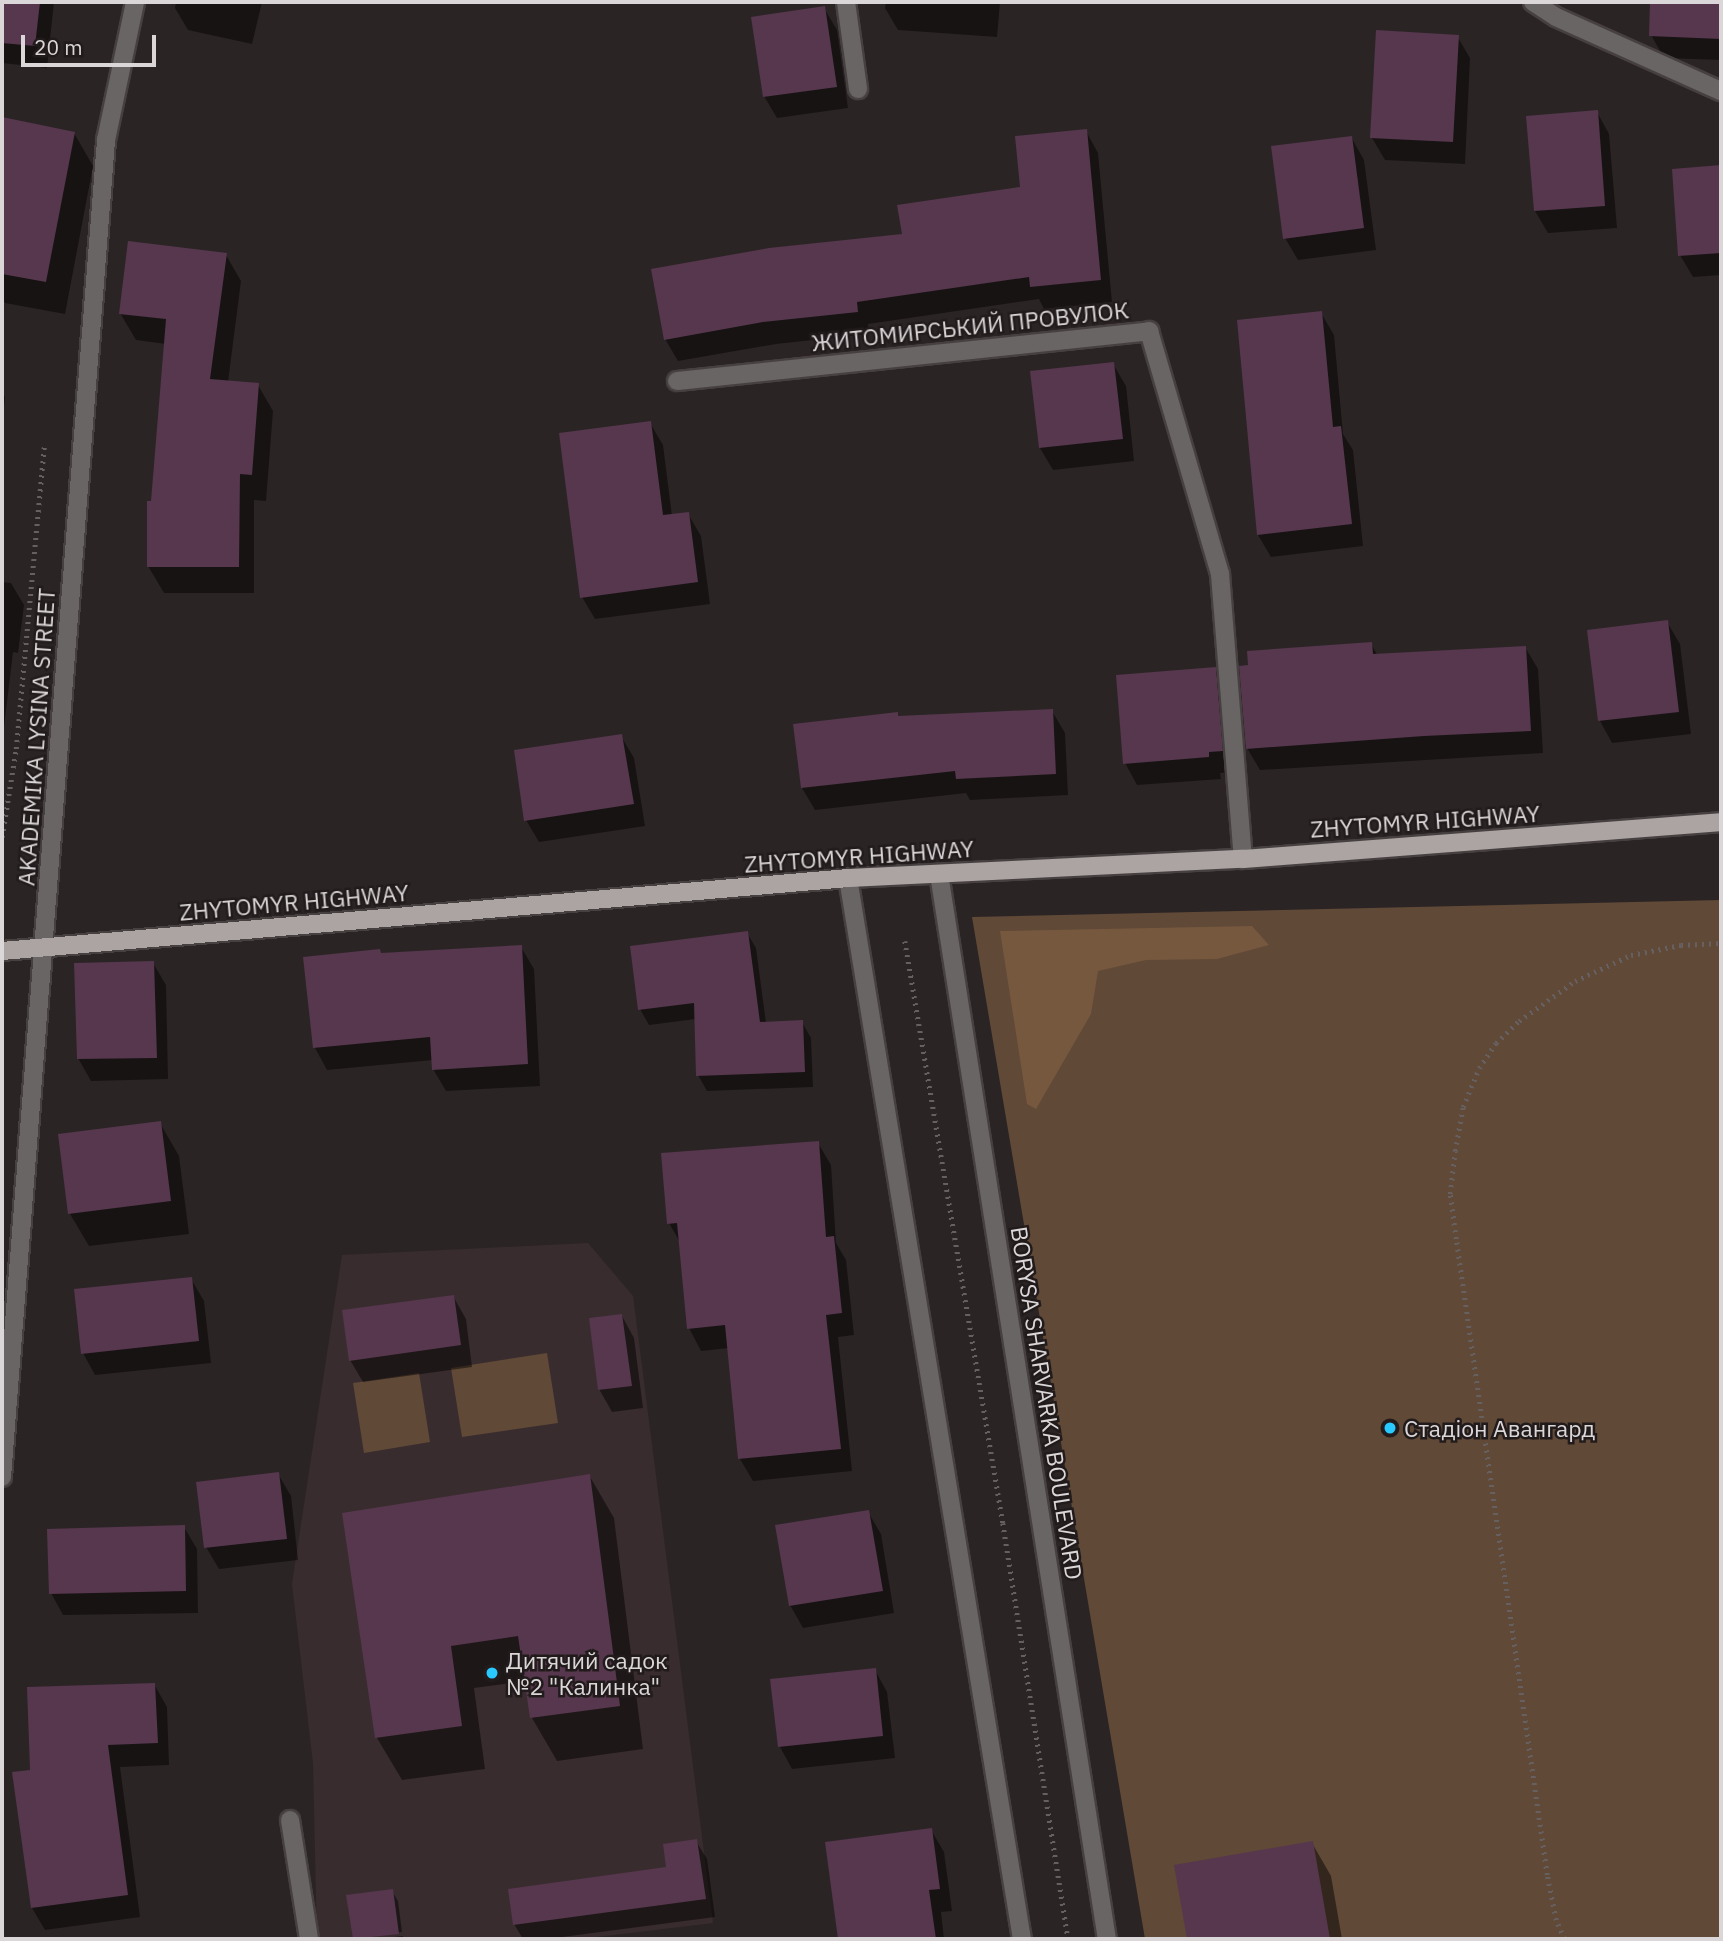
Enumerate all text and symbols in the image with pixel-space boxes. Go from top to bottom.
scale bar [24,21,159,65]
text: 20 m [34,33,83,61]
street label: ЖИТОМИРСЬКИЙ ПРОВУЛОК [810,296,1130,356]
street label: AKADEMIKA LYSINA STREET [12,587,60,887]
street label: ZHYTOMYR HIGHWAY [1309,799,1541,843]
street label: ZHYTOMYR HIGHWAY [743,834,975,878]
street label: ZHYTOMYR HIGHWAY [178,878,410,926]
street label: BORYSA SHARVARKA BOULEVARD [1005,1224,1089,1582]
place label: Стадіон Авангард [1404,1414,1595,1442]
marker: Стадіон Авангард [1382,1420,1398,1436]
place label: Дитячий садок №2 "Калинка" [506,1646,668,1700]
marker: Дитячий садок №2 "Калинка" [484,1665,500,1681]

